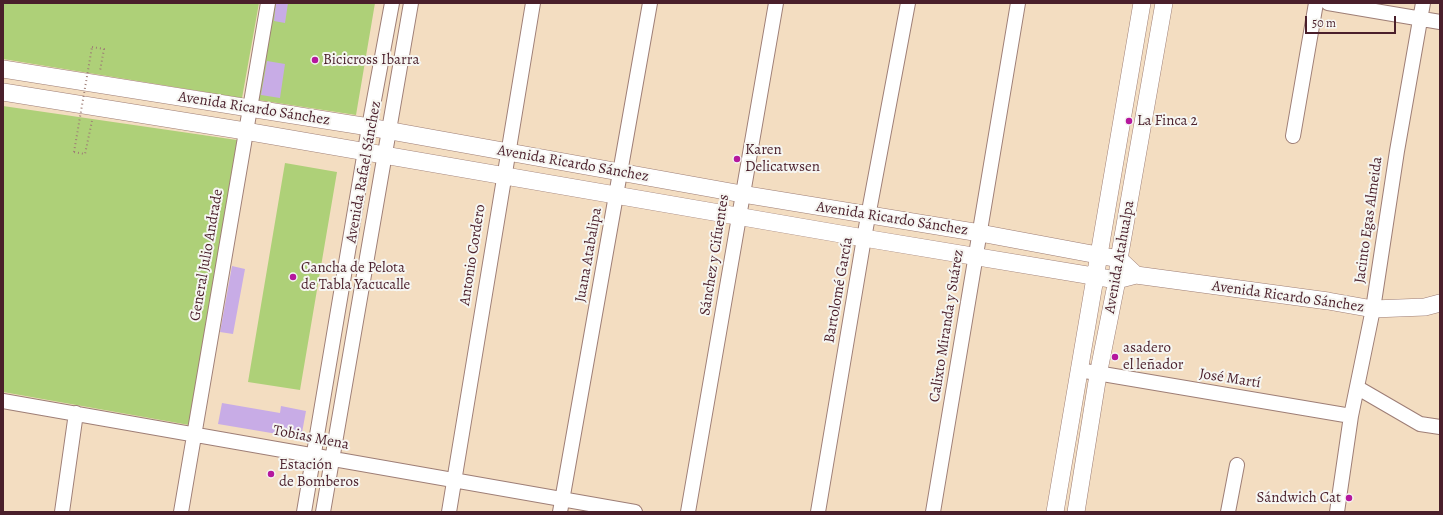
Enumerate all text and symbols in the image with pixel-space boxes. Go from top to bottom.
scale bar [1307,8,1398,34]
text: 50 m [1312,15,1336,31]
place label: Bicicross Ibarra [323,51,419,69]
marker: Bicicross Ibarra [310,55,320,65]
street label: Avenida Ricardo Sánchez [177,88,331,130]
street label: Avenida Rafael Sánchez [343,100,385,244]
place label: La Finca 2 [1137,112,1198,130]
marker: La Finca 2 [1124,116,1134,126]
place label: Karen Delicatwsen [745,141,820,176]
street label: Avenida Ricardo Sánchez [496,142,650,186]
marker: Karen Delicatwsen [732,154,742,164]
street label: Jacinto Egas Almeida [1351,155,1387,285]
street label: General Julio Andrade [187,188,227,322]
street label: Sánchez y Cifuentes [697,193,733,317]
street label: Avenida Ricardo Sánchez [815,198,969,240]
street label: Avenida Atahualpa [1101,199,1139,315]
street label: Antonio Cordero [456,203,490,307]
street label: Juana Atabalipa [572,206,606,304]
street label: Bartolomé García [821,236,857,344]
street label: Calixto Miranda y Suárez [926,248,968,404]
place label: Cancha de Pelota de Tabla Yacucalle [301,259,410,294]
marker: Cancha de Pelota de Tabla Yacucalle [288,272,298,282]
street label: Avenida Ricardo Sánchez [1211,277,1365,317]
place label: asadero el leñador [1123,339,1183,374]
marker: asadero el leñador [1110,352,1120,362]
street label: José Martí [1198,365,1262,393]
street label: Tobias Mena [272,422,350,454]
place label: Estación de Bomberos [279,456,359,491]
marker: Estación de Bomberos [266,469,276,479]
place label: Sándwich Cat [1257,489,1341,507]
marker: Sándwich Cat [1344,493,1354,503]

